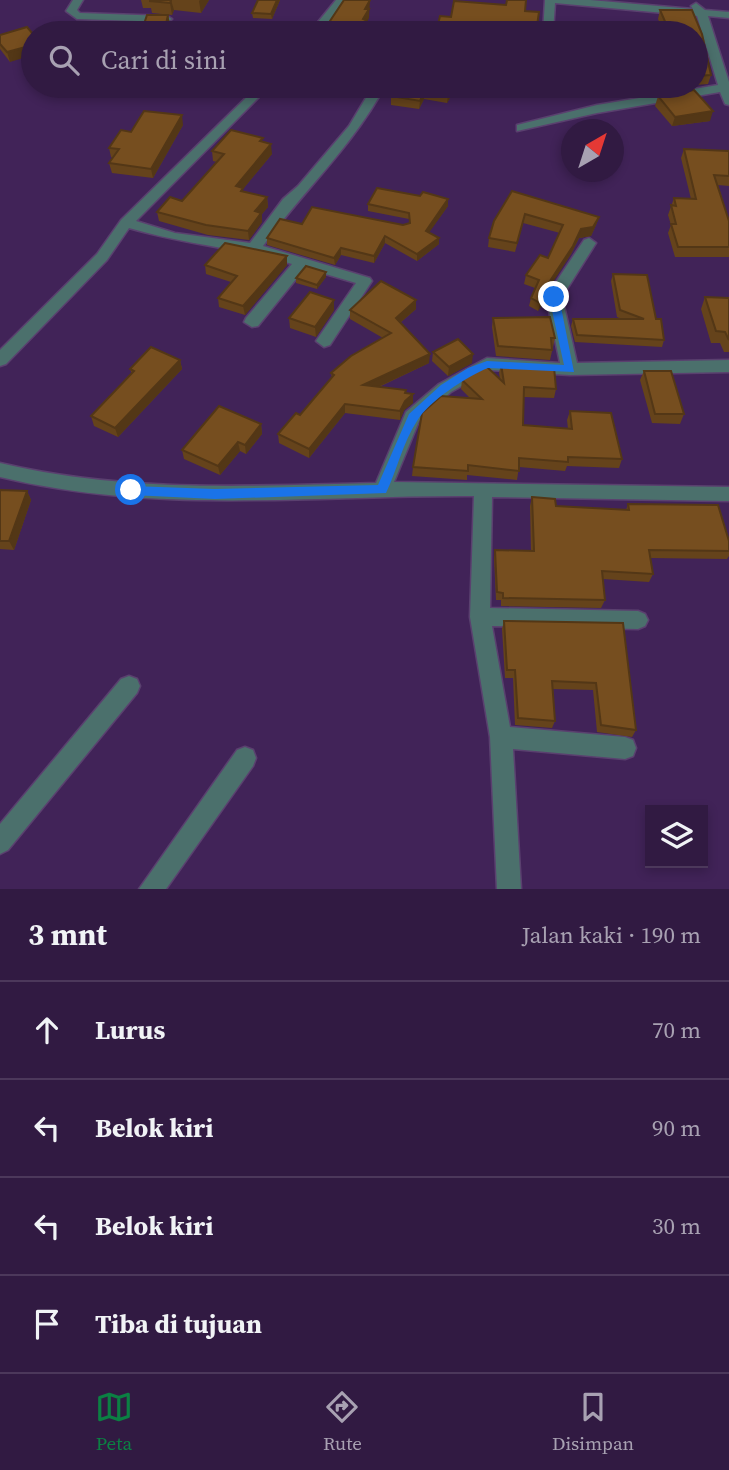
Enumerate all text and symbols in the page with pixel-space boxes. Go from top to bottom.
search box [21,21,708,98]
icon: search [45,41,83,79]
text: Cari di sini [101,42,226,78]
north arrow [561,119,624,182]
route end [538,281,569,312]
route start [115,474,146,505]
map controls [645,805,708,868]
button: layers [645,805,708,868]
text: 3 mnt [28,914,107,955]
text: Jalan kaki · 190 m [522,919,701,951]
icon: ahead [28,1011,66,1049]
text: Lurus [95,1012,165,1048]
text: 70 m [652,1014,701,1046]
icon: left [28,1109,66,1147]
text: Belok kiri [95,1110,213,1146]
text: 90 m [652,1112,701,1144]
icon: left [28,1207,66,1245]
text: Belok kiri [95,1208,213,1244]
text: 30 m [652,1210,701,1242]
icon: arrive [28,1305,66,1343]
text: Tiba di tujuan [95,1306,262,1342]
tab: Peta [95,1388,133,1456]
tab: Rute [323,1388,362,1456]
tab: Disimpan [552,1388,634,1456]

